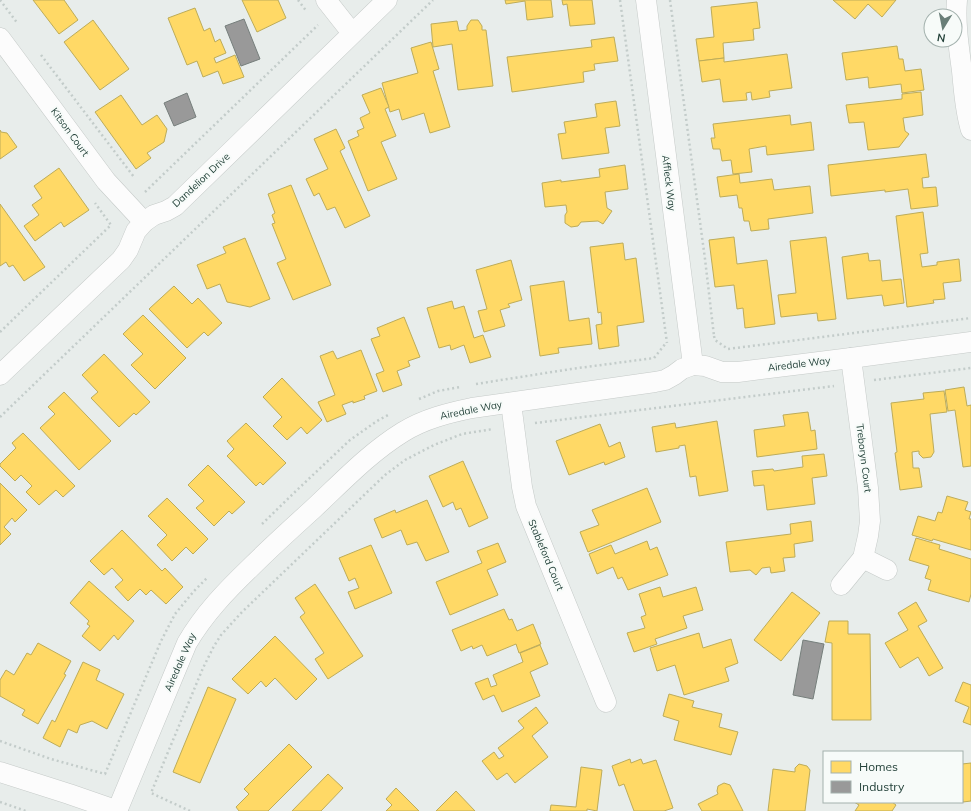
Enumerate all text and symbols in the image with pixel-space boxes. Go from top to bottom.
north arrow [923,8,963,48]
text: N [936,30,947,45]
street label: Kitson Court [48,105,92,159]
street label: Dandelion Drive [170,150,232,210]
street label: Affleck Way [659,154,679,212]
street label: Airedale Way [767,354,832,374]
street label: Airedale Way [439,397,504,422]
street label: Treboryn Court [853,423,875,494]
street label: Stableford Court [525,517,567,593]
street label: Airedale Way [161,630,199,693]
legend [823,751,963,803]
text: Homes [859,759,898,774]
text: Industry [859,779,905,794]

